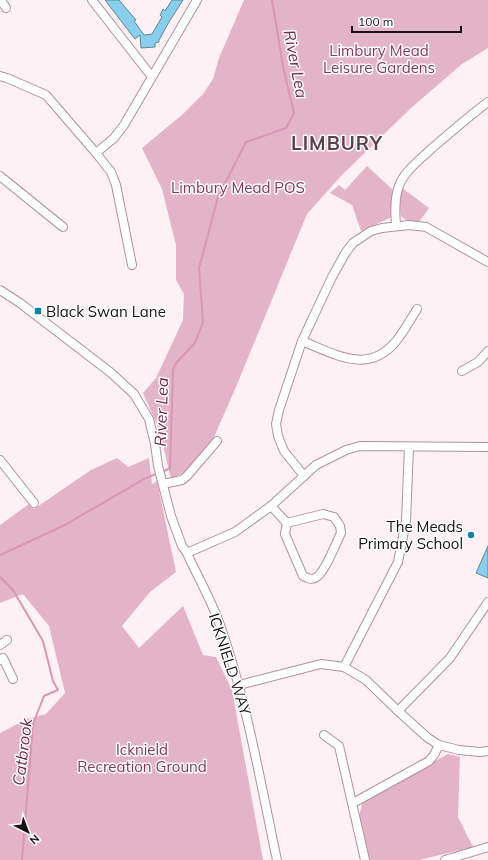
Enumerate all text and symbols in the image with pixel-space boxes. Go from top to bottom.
scale bar [352,8,461,34]
text: 100 m [358,14,393,29]
water label: River Lea [280,28,312,100]
park label: Limbury Mead Leisure Gardens [323,41,435,77]
district label: LIMBURY [291,131,383,155]
park label: Limbury Mead POS [171,178,305,197]
place label: Black Swan Lane [46,302,166,321]
marker: Black Swan Lane [33,306,43,316]
water label: River Lea [150,377,172,447]
place label: The Meads Primary School [358,517,463,553]
marker: The Meads Primary School [466,530,476,540]
street label: ICKNIELD WAY [205,611,256,718]
water label: Catbrook [8,716,36,787]
park label: Icknield Recreation Ground [77,740,207,776]
north arrow [8,812,48,852]
text: N [27,831,42,847]

